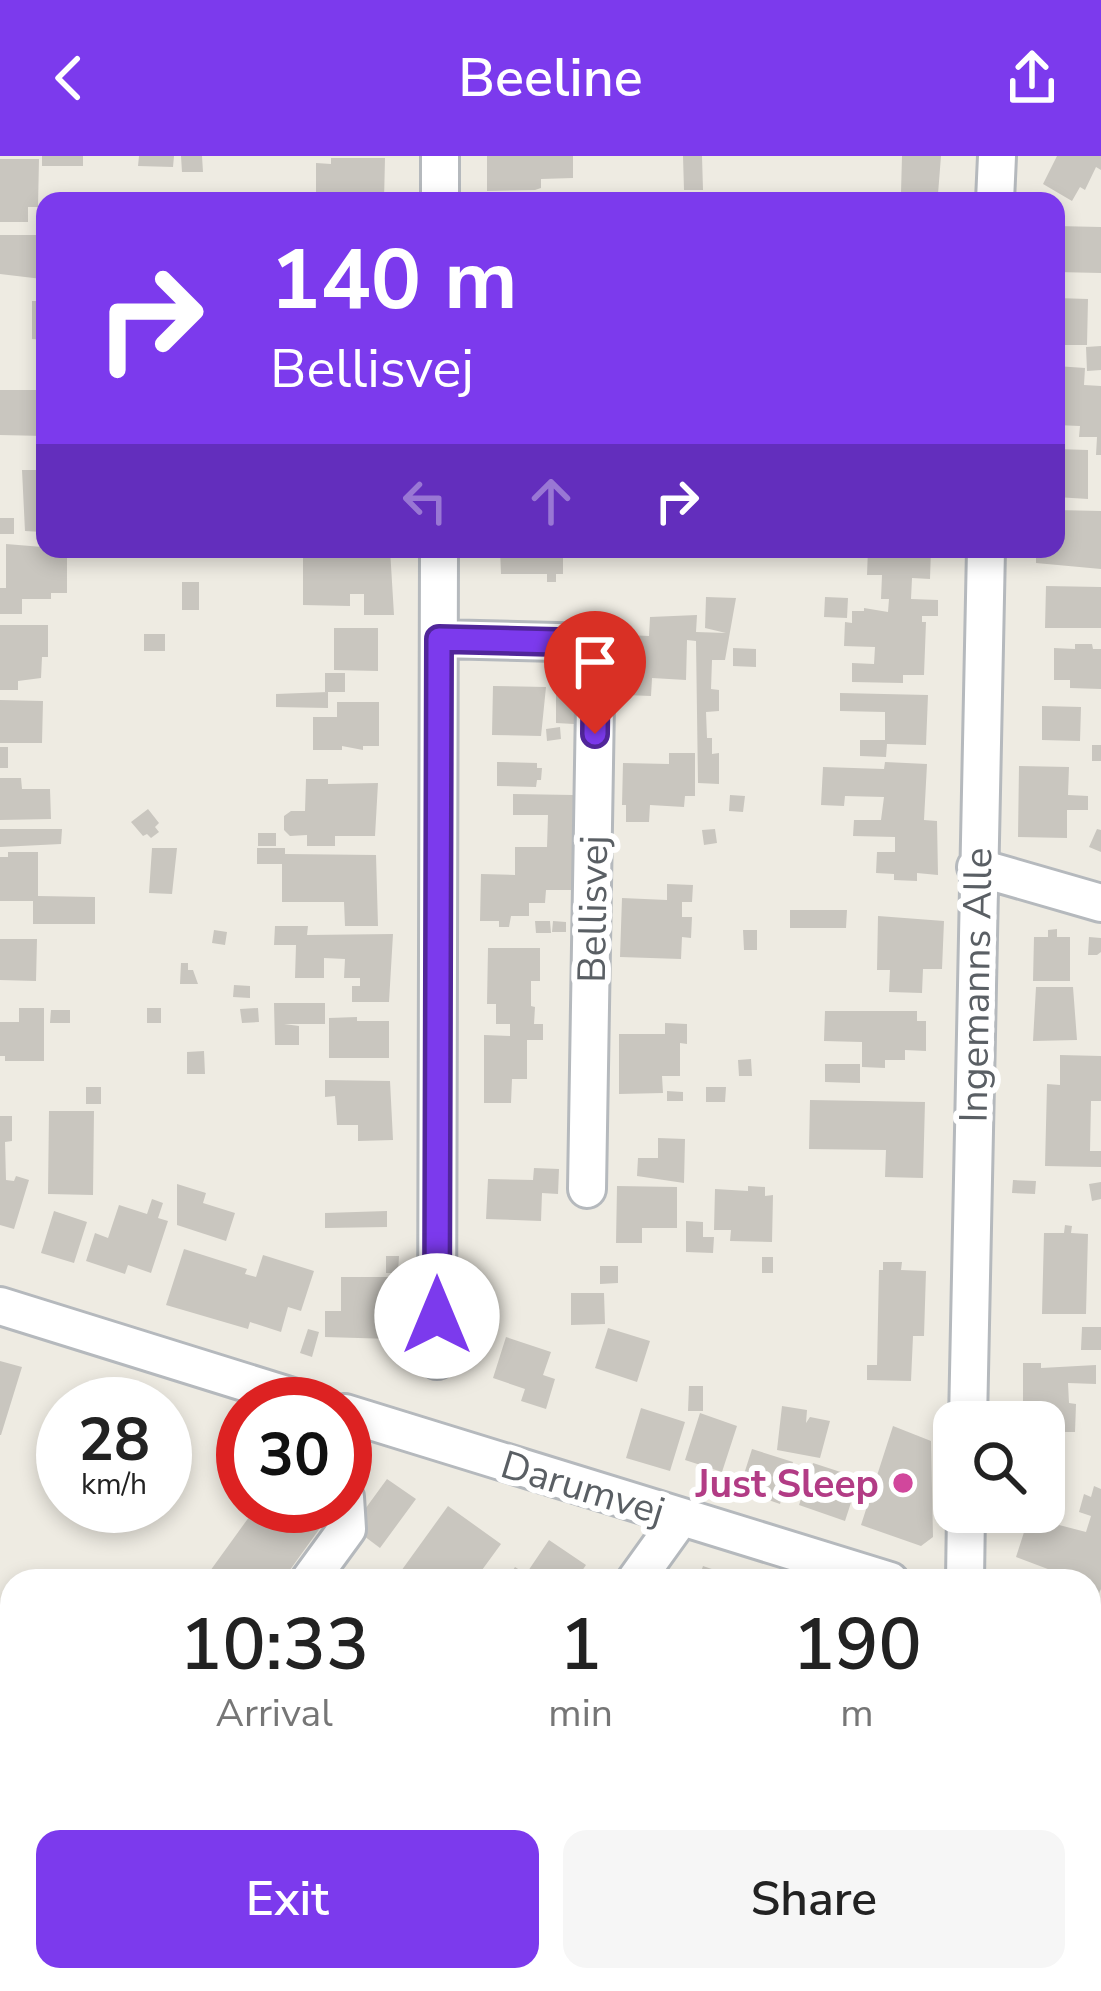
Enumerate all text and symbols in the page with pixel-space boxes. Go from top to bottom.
text: Beeline [458,41,643,115]
icon: back [36,45,102,111]
icon: share [999,45,1065,111]
text: 140 m [270,223,518,338]
icon: right [72,240,228,396]
text: Bellisvej [270,332,474,406]
icon: left [392,468,458,534]
icon: ahead [518,468,584,534]
icon: right [644,468,710,534]
pin [544,611,646,734]
icon: arrive [562,629,628,695]
street label: Bellisvej [566,835,621,983]
street label: Ingemanns Alle [948,847,1005,1123]
position arrow [374,1253,500,1379]
speed limit sign: 30 [216,1377,372,1533]
text: 28 [78,1399,150,1481]
map controls [933,1401,1065,1533]
button: search [933,1401,1065,1533]
street label: Darumvej [494,1438,671,1538]
place label: Just Sleep [695,1458,879,1511]
text: km/h [81,1464,147,1505]
marker: Just Sleep [890,1470,916,1496]
text: 10:33 [179,1596,369,1694]
text: 1 [559,1596,602,1694]
text: 190 [792,1596,922,1694]
text: Arrival [216,1687,333,1740]
text: min [548,1687,613,1740]
text: m [840,1687,874,1740]
button: Exit [36,1830,539,1968]
button: Share [563,1830,1065,1968]

